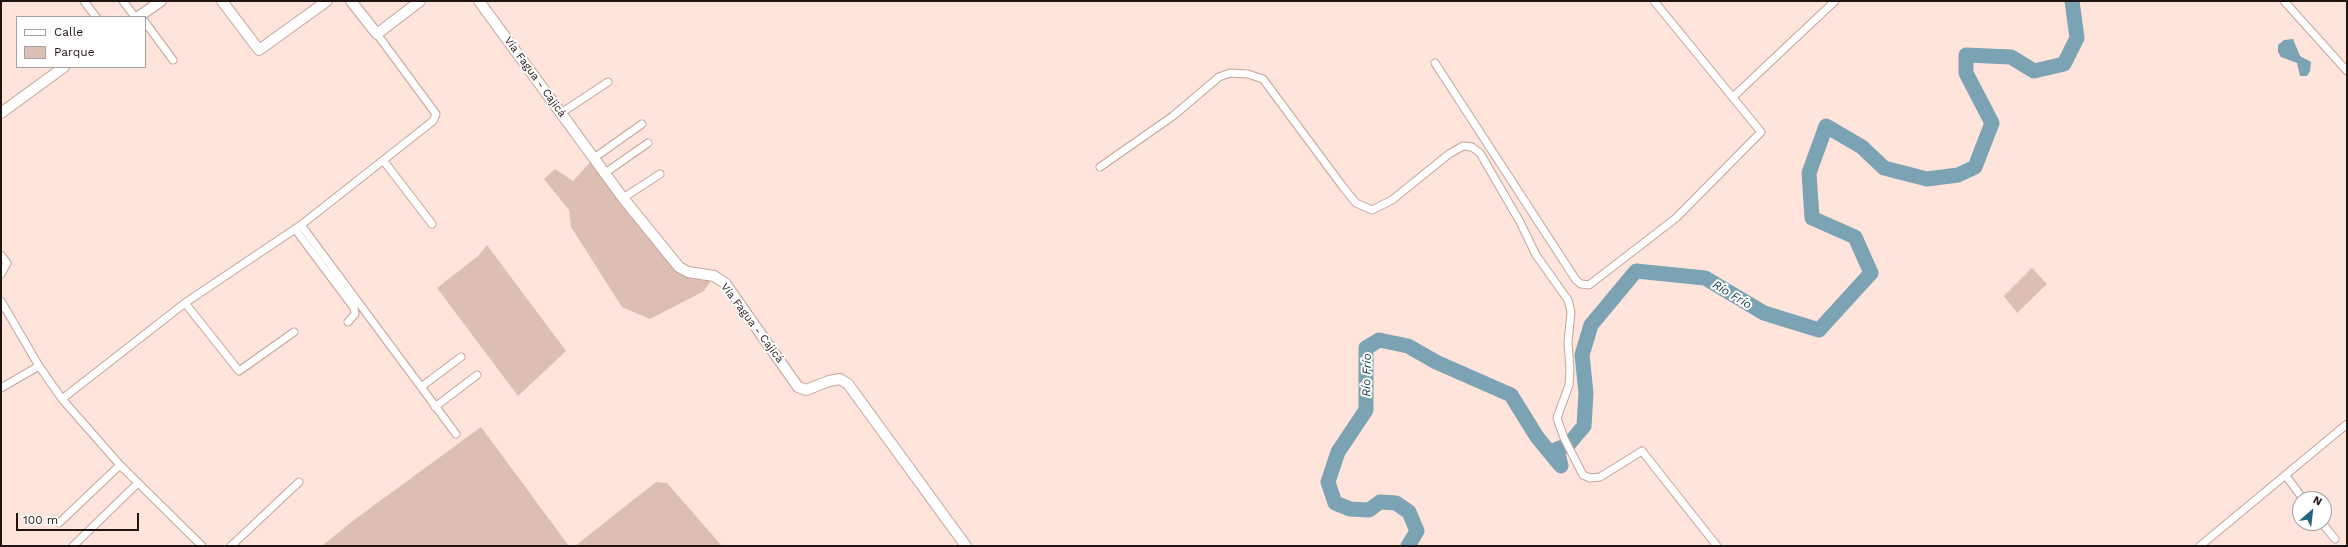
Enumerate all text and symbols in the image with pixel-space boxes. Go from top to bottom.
legend [16,16,146,68]
text: Calle [54,25,83,39]
street label: Vía Fagua - Cajicá [501,34,569,120]
text: Parque [54,45,95,59]
water label: Río Frío [1710,278,1754,312]
street label: Vía Fagua - Cajicá [718,281,786,365]
water label: Río Frío [1359,353,1375,397]
north arrow [2292,491,2332,531]
text: N [2311,493,2324,508]
scale bar [18,505,141,531]
text: 100 m [23,513,58,527]

